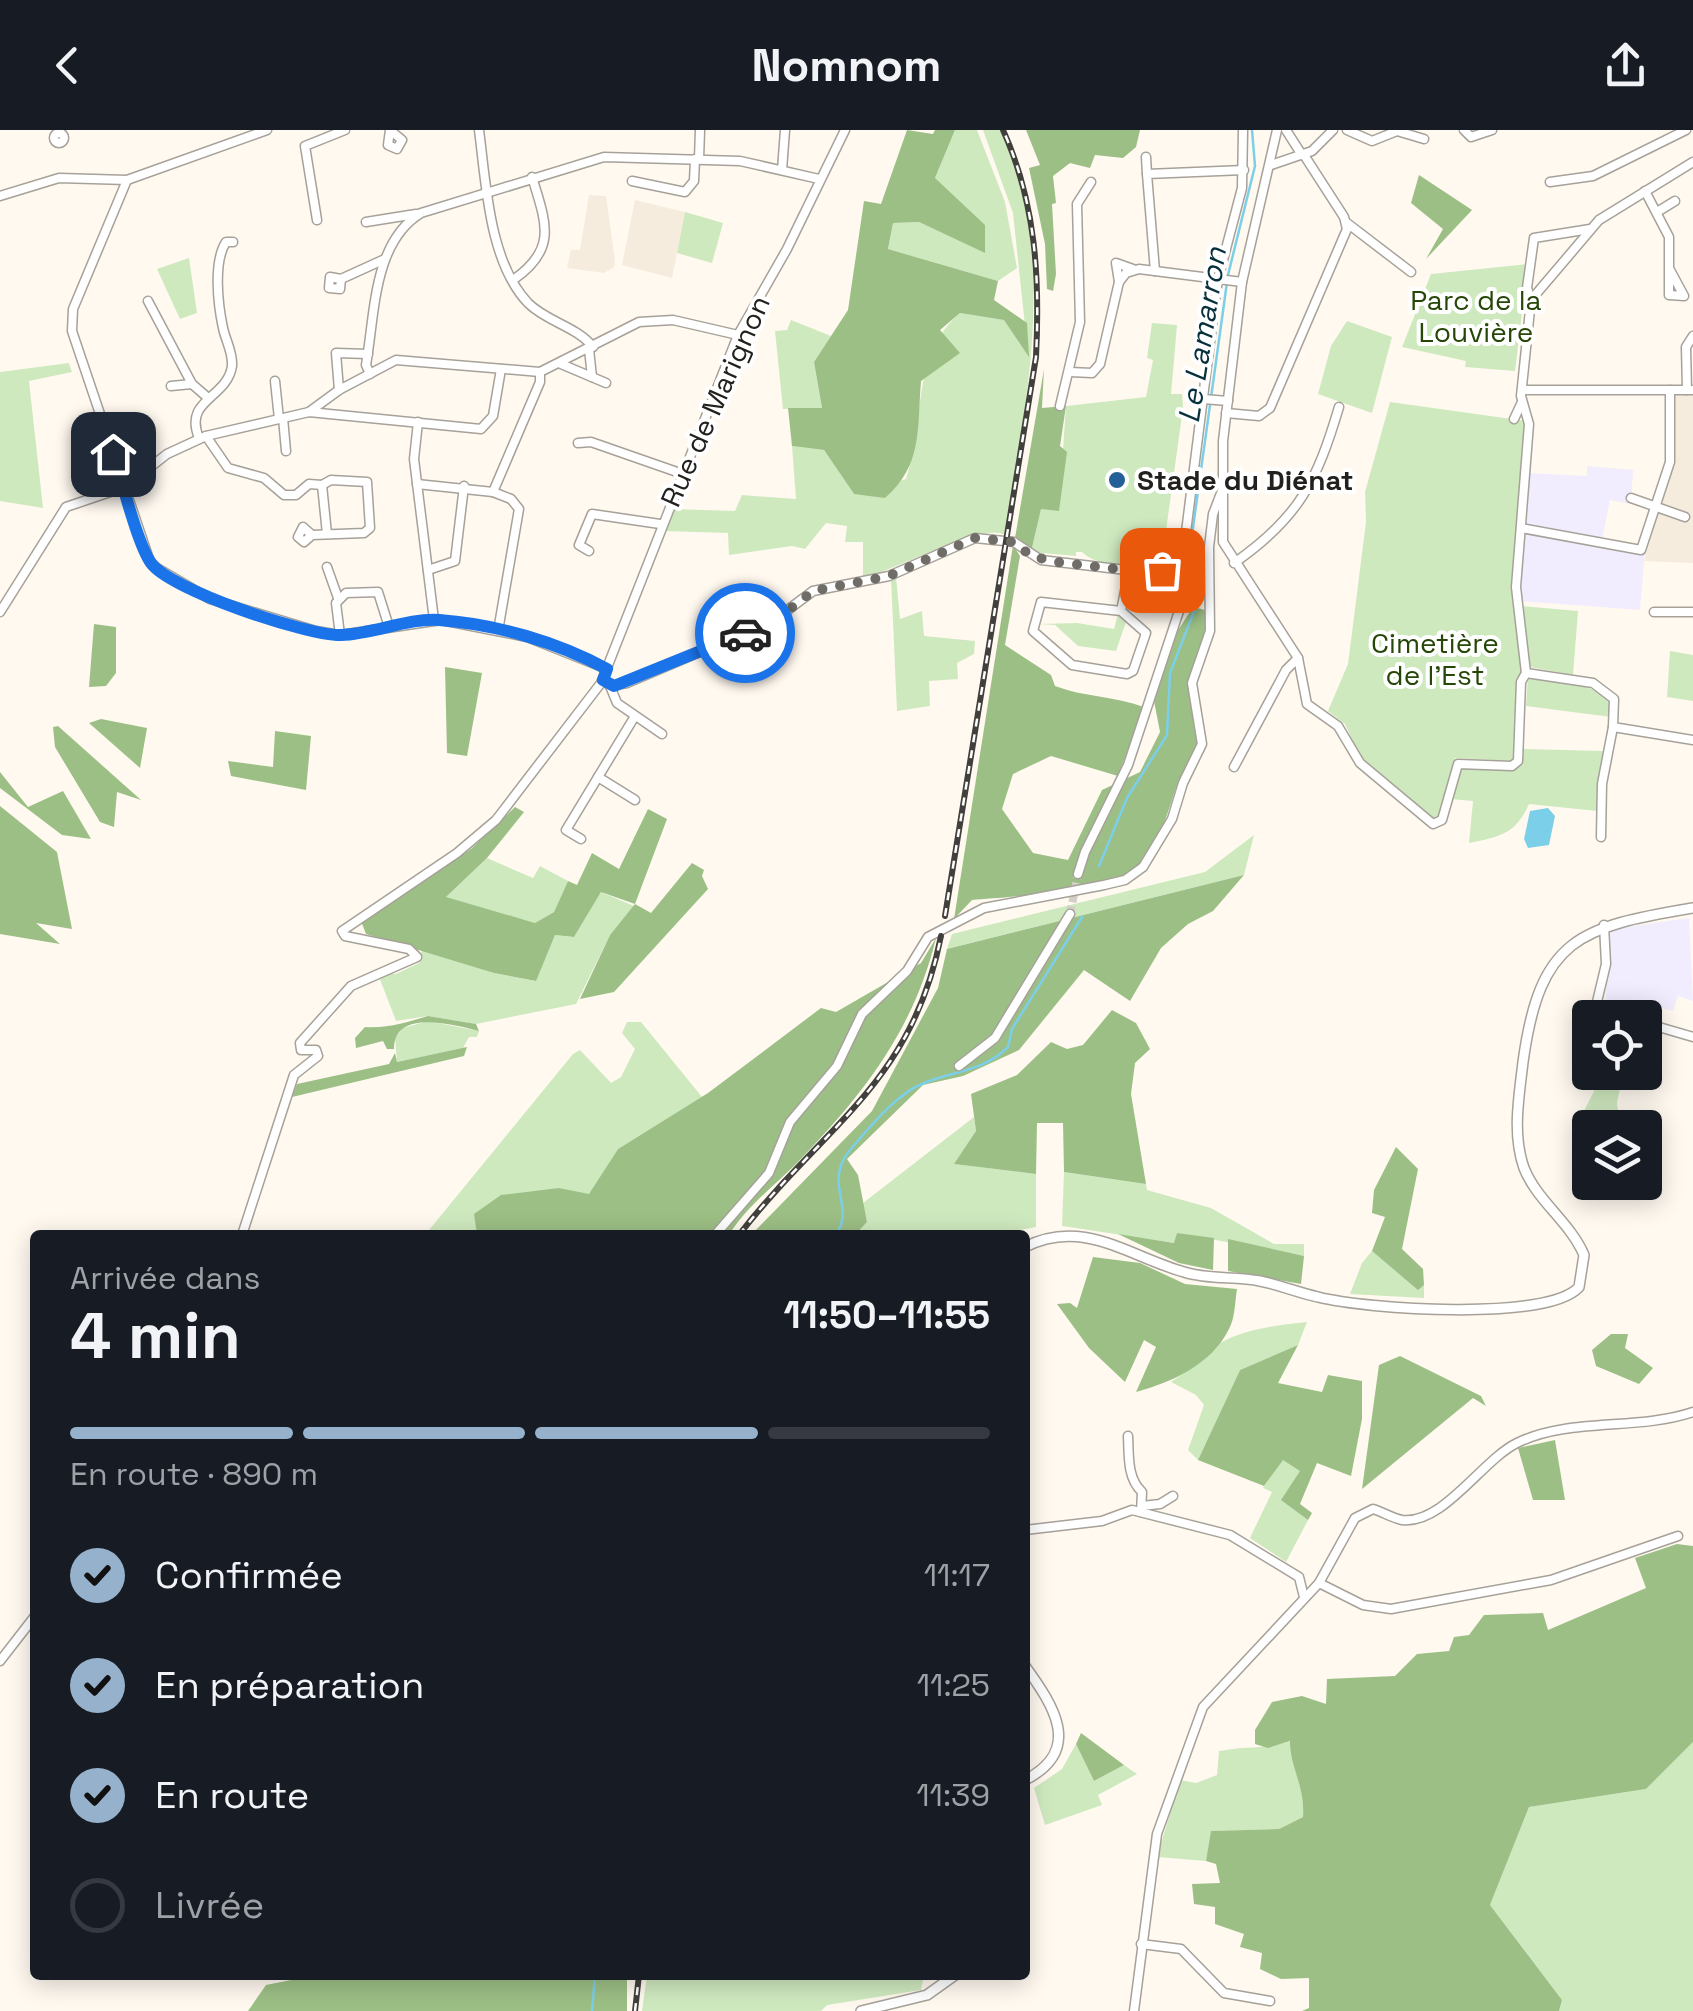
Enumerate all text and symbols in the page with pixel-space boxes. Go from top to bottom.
text: Nomnom [752,37,941,94]
icon: back [40,38,95,93]
icon: share [1598,38,1653,93]
water label: Le Lamarron [1169,244,1235,426]
park label: Parc de la Louvière [1410,282,1542,350]
street label: Rue de Marignon [652,290,778,512]
pin [71,412,156,497]
icon: home [86,427,141,482]
place label: Stade du Diénat [1137,462,1353,498]
marker: Stade du Diénat [1106,469,1128,491]
pin [1120,528,1205,613]
icon: bag [1135,543,1190,598]
courier [695,583,795,683]
icon: car [718,606,773,661]
park label: Cimetière de l’Est [1371,625,1499,693]
map controls [1572,1000,1662,1200]
button: locate [1572,1000,1662,1090]
button: layers [1572,1110,1662,1200]
text: Arrivée dans [70,1258,260,1298]
text: 11:50–11:55 [783,1291,990,1339]
text: 4 min [70,1294,241,1377]
text: En route · 890 m [70,1454,318,1494]
icon: check [70,1548,125,1603]
text: Confirmée [155,1551,343,1599]
text: 11:17 [924,1555,990,1595]
icon: check [70,1658,125,1713]
text: En préparation [155,1661,424,1709]
text: 11:25 [917,1665,990,1705]
icon: check [70,1768,125,1823]
text: En route [155,1771,309,1819]
text: 11:39 [916,1775,990,1815]
text: Livrée [155,1881,264,1929]

